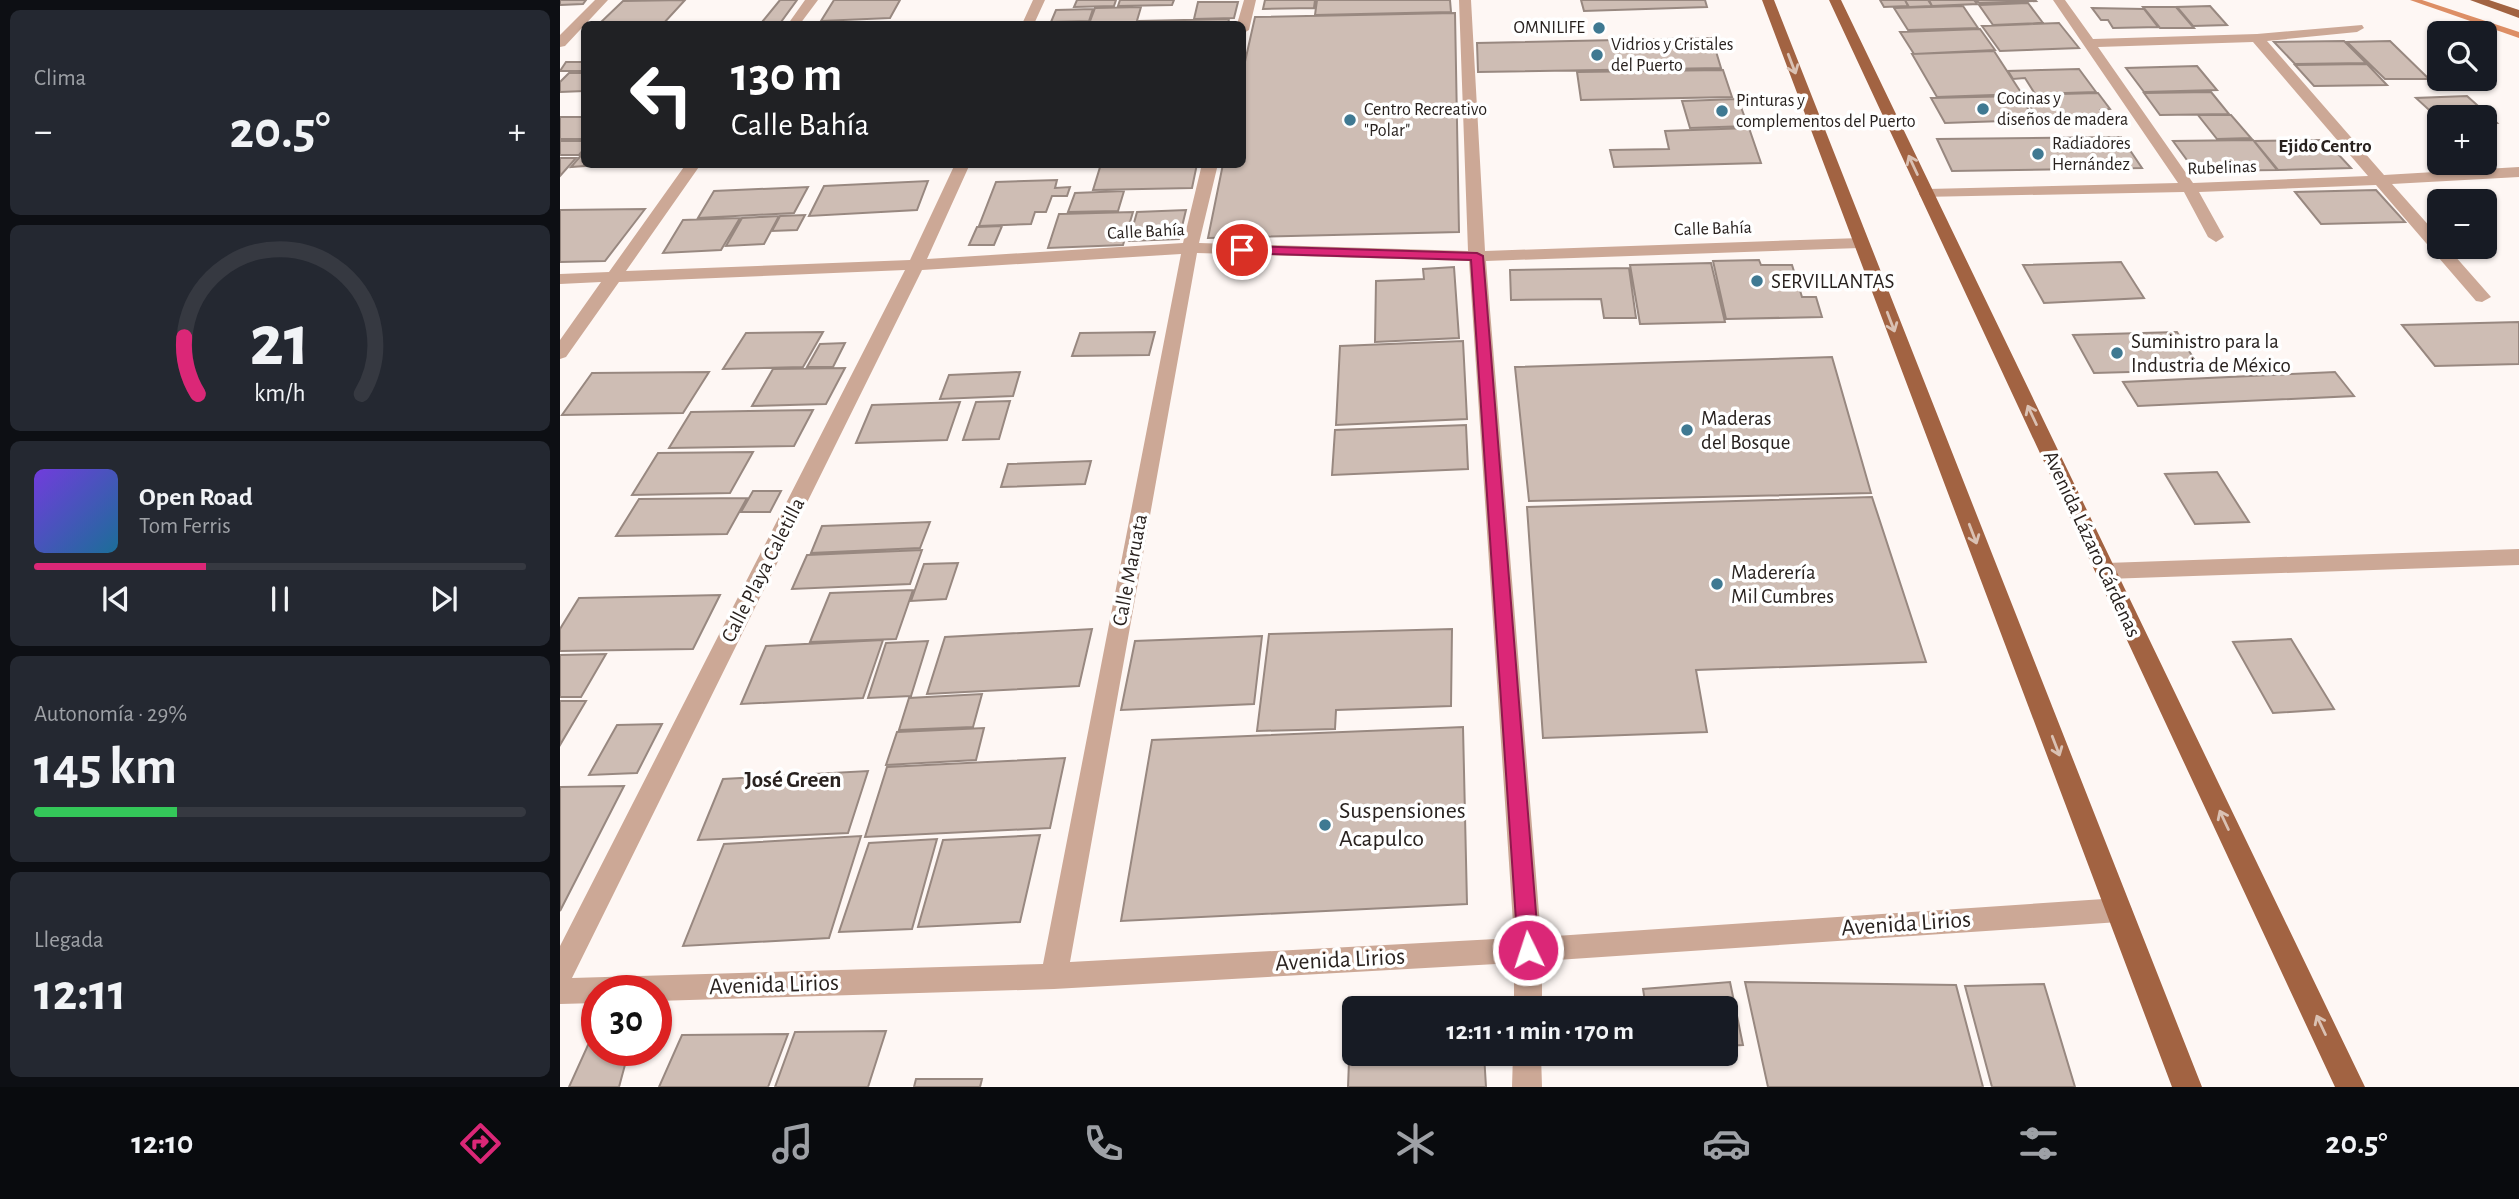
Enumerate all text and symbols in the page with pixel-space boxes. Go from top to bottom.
place label: OMNILIFE [1513,19,1585,37]
marker: OMNILIFE [1591,20,1607,36]
map controls [2427,21,2497,259]
button: search [2427,21,2497,91]
place label: Vidrios y Cristales del Puerto [1611,36,1733,75]
marker: Vidrios y Cristales del Puerto [1589,47,1605,63]
icon: left [616,49,707,140]
text: 130 m [731,51,842,100]
one-way arrow [1787,52,1799,74]
text: Clima [34,67,86,90]
place label: Cocinas y diseños de madera [1997,90,2128,129]
place label: Pinturas y complementos del Puerto [1736,92,1916,131]
place label: Centro Recreativo "Polar" [1364,101,1487,140]
marker: Cocinas y diseños de madera [1975,101,1991,117]
marker: Pinturas y complementos del Puerto [1714,103,1730,119]
text: 20.5° [229,105,331,157]
button: + [2427,105,2497,175]
text: Calle Bahía [731,109,869,141]
marker: Centro Recreativo "Polar" [1342,112,1358,128]
text: − [34,113,52,151]
text: + [508,113,526,151]
place label: Radiadores Hernández [2052,135,2131,174]
district label: Ejido Centro [2278,137,2372,156]
marker: Radiadores Hernández [2030,146,2046,162]
one-way arrow [1906,155,1919,176]
street label: Rubelinas [2187,158,2257,178]
button: − [2427,189,2497,259]
street label: Calle Bahía [1674,219,1752,239]
pin [1212,220,1272,280]
street label: Calle Bahía [1107,221,1185,243]
icon: arrive [1223,231,1261,269]
place label: SERVILLANTAS [1771,271,1895,292]
marker: SERVILLANTAS [1749,273,1765,289]
text: 21 [250,307,310,380]
one-way arrow [1885,311,1898,332]
place label: Suministro para la Industria de México [2131,331,2291,376]
marker: Suministro para la Industria de México [2109,345,2125,361]
text: km/h [254,381,306,406]
one-way arrow [2024,405,2038,426]
place label: Maderas del Bosque [1701,408,1790,453]
marker: Maderas del Bosque [1679,422,1695,438]
street label: Avenida Lázaro Cárdenas [2040,448,2144,640]
text: Open Road [139,484,253,510]
street label: Calle Playa Caletilla [718,494,809,646]
street label: Calle Maruata [1109,512,1151,628]
text: Tom Ferris [139,515,231,538]
one-way arrow [1968,523,1981,544]
place label: Maderería Mil Cumbres [1731,562,1834,607]
marker: Maderería Mil Cumbres [1709,576,1725,592]
icon: previous [97,580,135,618]
icon: pause [261,580,299,618]
icon: next [425,580,463,618]
text: Autonomía · 29% [34,703,187,726]
one-way arrow [2050,735,2063,756]
text: 145 km [34,741,177,793]
district label: José Green [745,769,841,792]
place label: Suspensiones Acapulco [1339,799,1466,851]
one-way arrow [2216,810,2230,831]
marker: Suspensiones Acapulco [1317,817,1333,833]
street label: Avenida Lirios [1840,907,1972,941]
position arrow [1491,913,1565,987]
text: Llegada [34,929,104,952]
street label: Avenida Lirios [1274,945,1406,975]
text: 12:11 [34,967,127,1019]
street label: Avenida Lirios [709,971,839,999]
speed limit sign: 30 [581,975,672,1066]
one-way arrow [2314,1015,2327,1036]
text: 12:11 · 1 min · 170 m [1446,1018,1634,1044]
icon: directions [456,1119,505,1168]
icon: music [768,1119,817,1168]
icon: phone [1079,1119,1128,1168]
icon: climate [1391,1119,1440,1168]
icon: car [1702,1119,1751,1168]
icon: filters [2014,1119,2063,1168]
text: 12:10 [131,1127,193,1159]
text: 20.5° [2325,1127,2388,1159]

